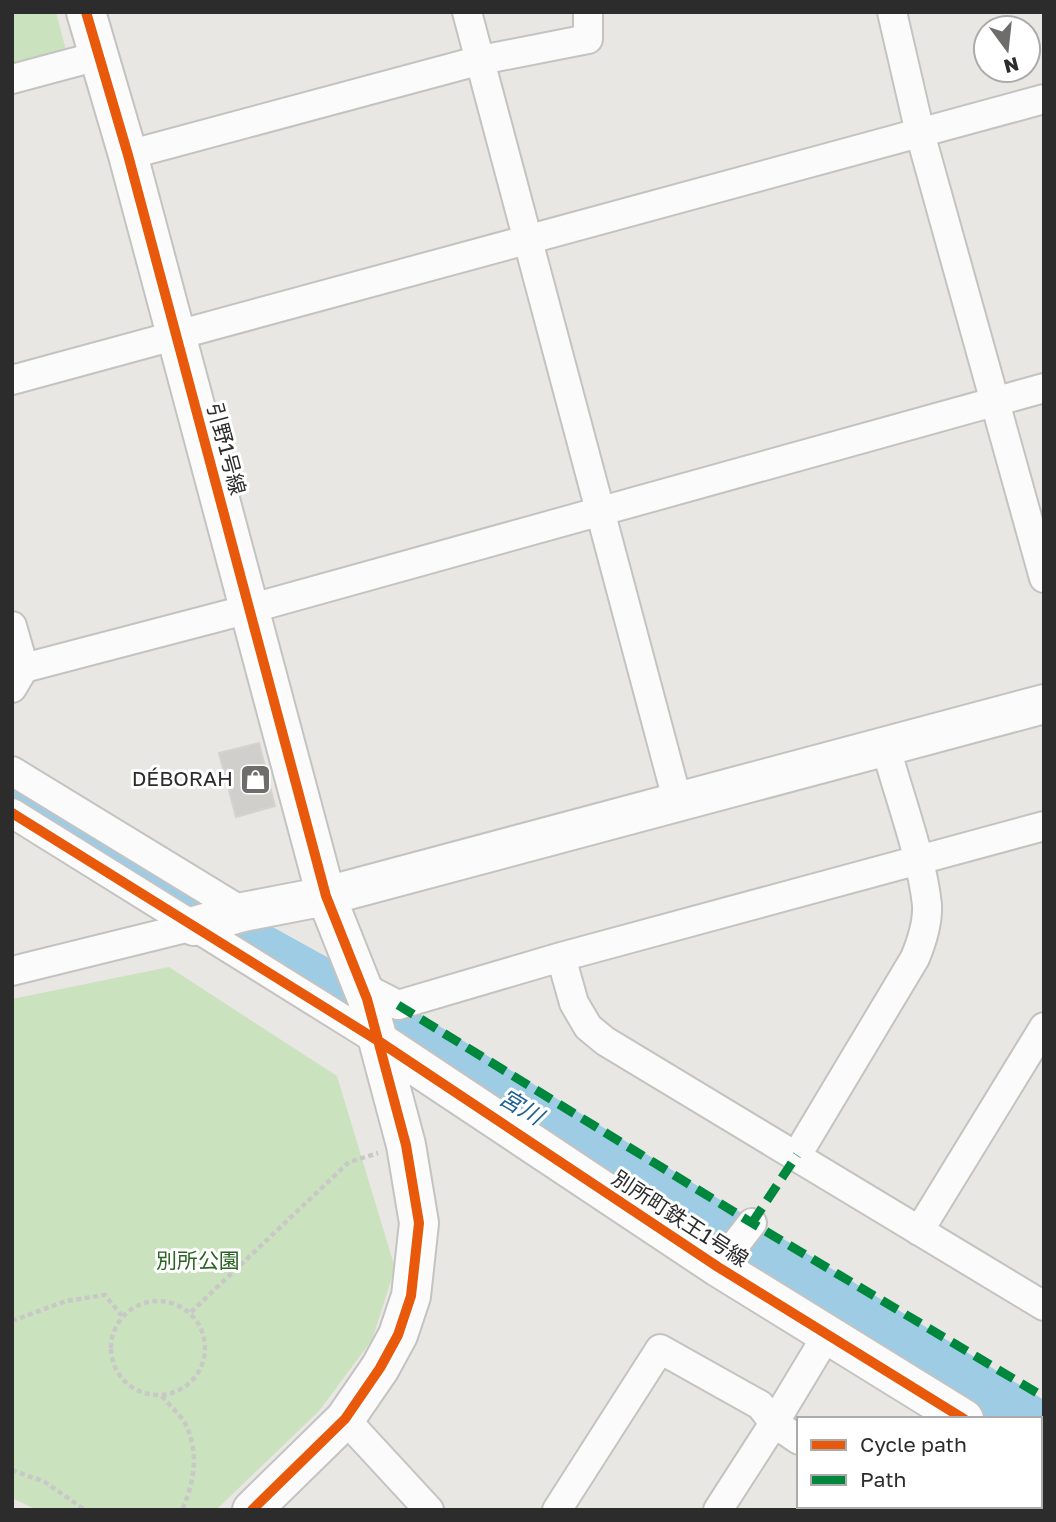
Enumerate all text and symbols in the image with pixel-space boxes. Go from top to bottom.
north arrow [972,14,1042,84]
text: N [1002,53,1021,79]
street label: 引野1号線 [202,400,252,498]
shop icon: DÉBORAH [239,762,273,796]
place label: DÉBORAH [132,765,233,791]
water label: 宮川 [495,1082,551,1132]
street label: 別所町鉄王1号線 [608,1164,754,1272]
park label: 別所公園 [156,1247,240,1273]
legend [797,1417,1042,1508]
text: Cycle path [860,1431,967,1457]
text: Path [860,1466,907,1492]

